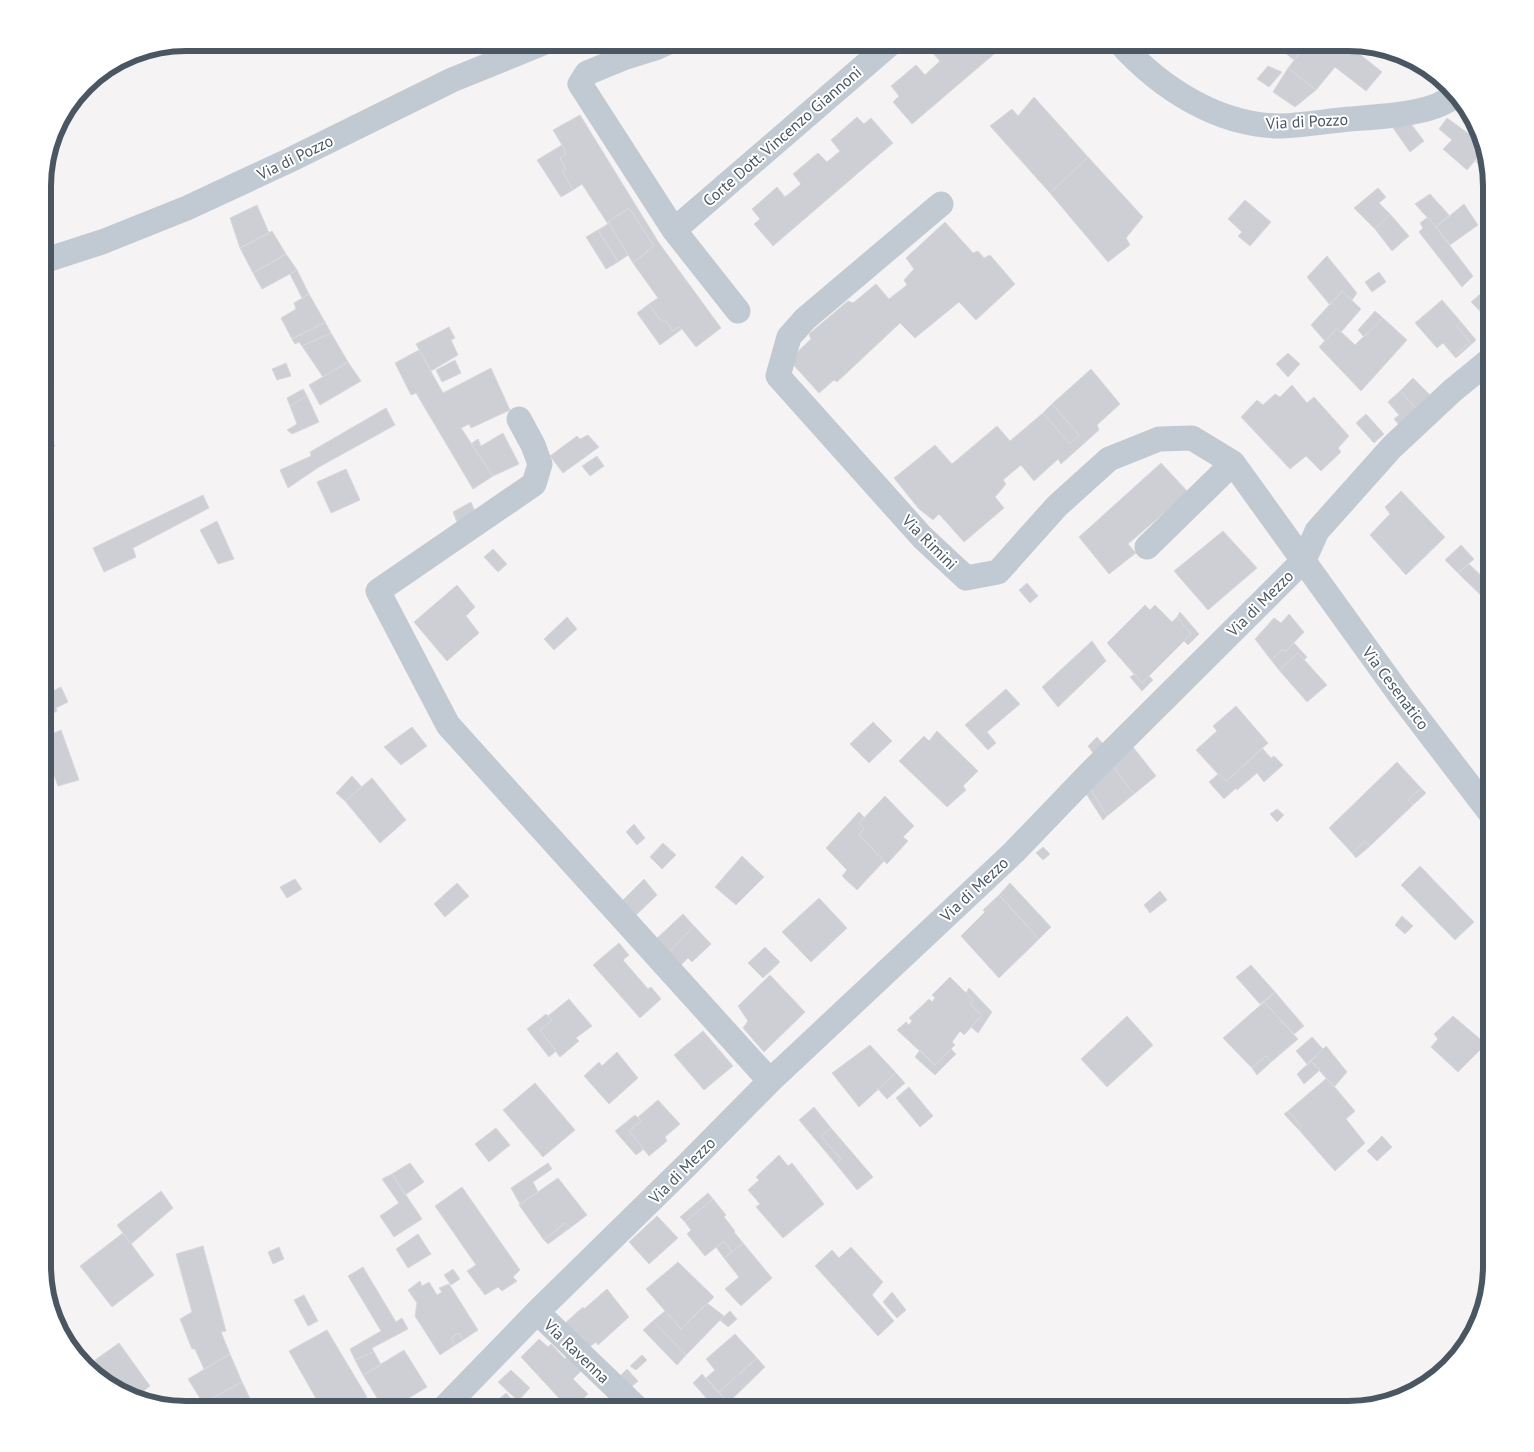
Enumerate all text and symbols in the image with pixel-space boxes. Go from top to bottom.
street label: Corte Dott. Vincenzo Giannoni [699,62,865,210]
street label: Via di Pozzo [1264,109,1349,133]
street label: Via di Pozzo [253,130,336,184]
street label: Via Rimini [898,510,962,574]
street label: Via di Mezzo [1222,566,1297,641]
street label: Via Cesenatico [1358,642,1434,734]
street label: Via di Mezzo [935,852,1012,926]
street label: Via di Mezzo [644,1133,719,1208]
street label: Via Ravenna [539,1314,614,1387]

